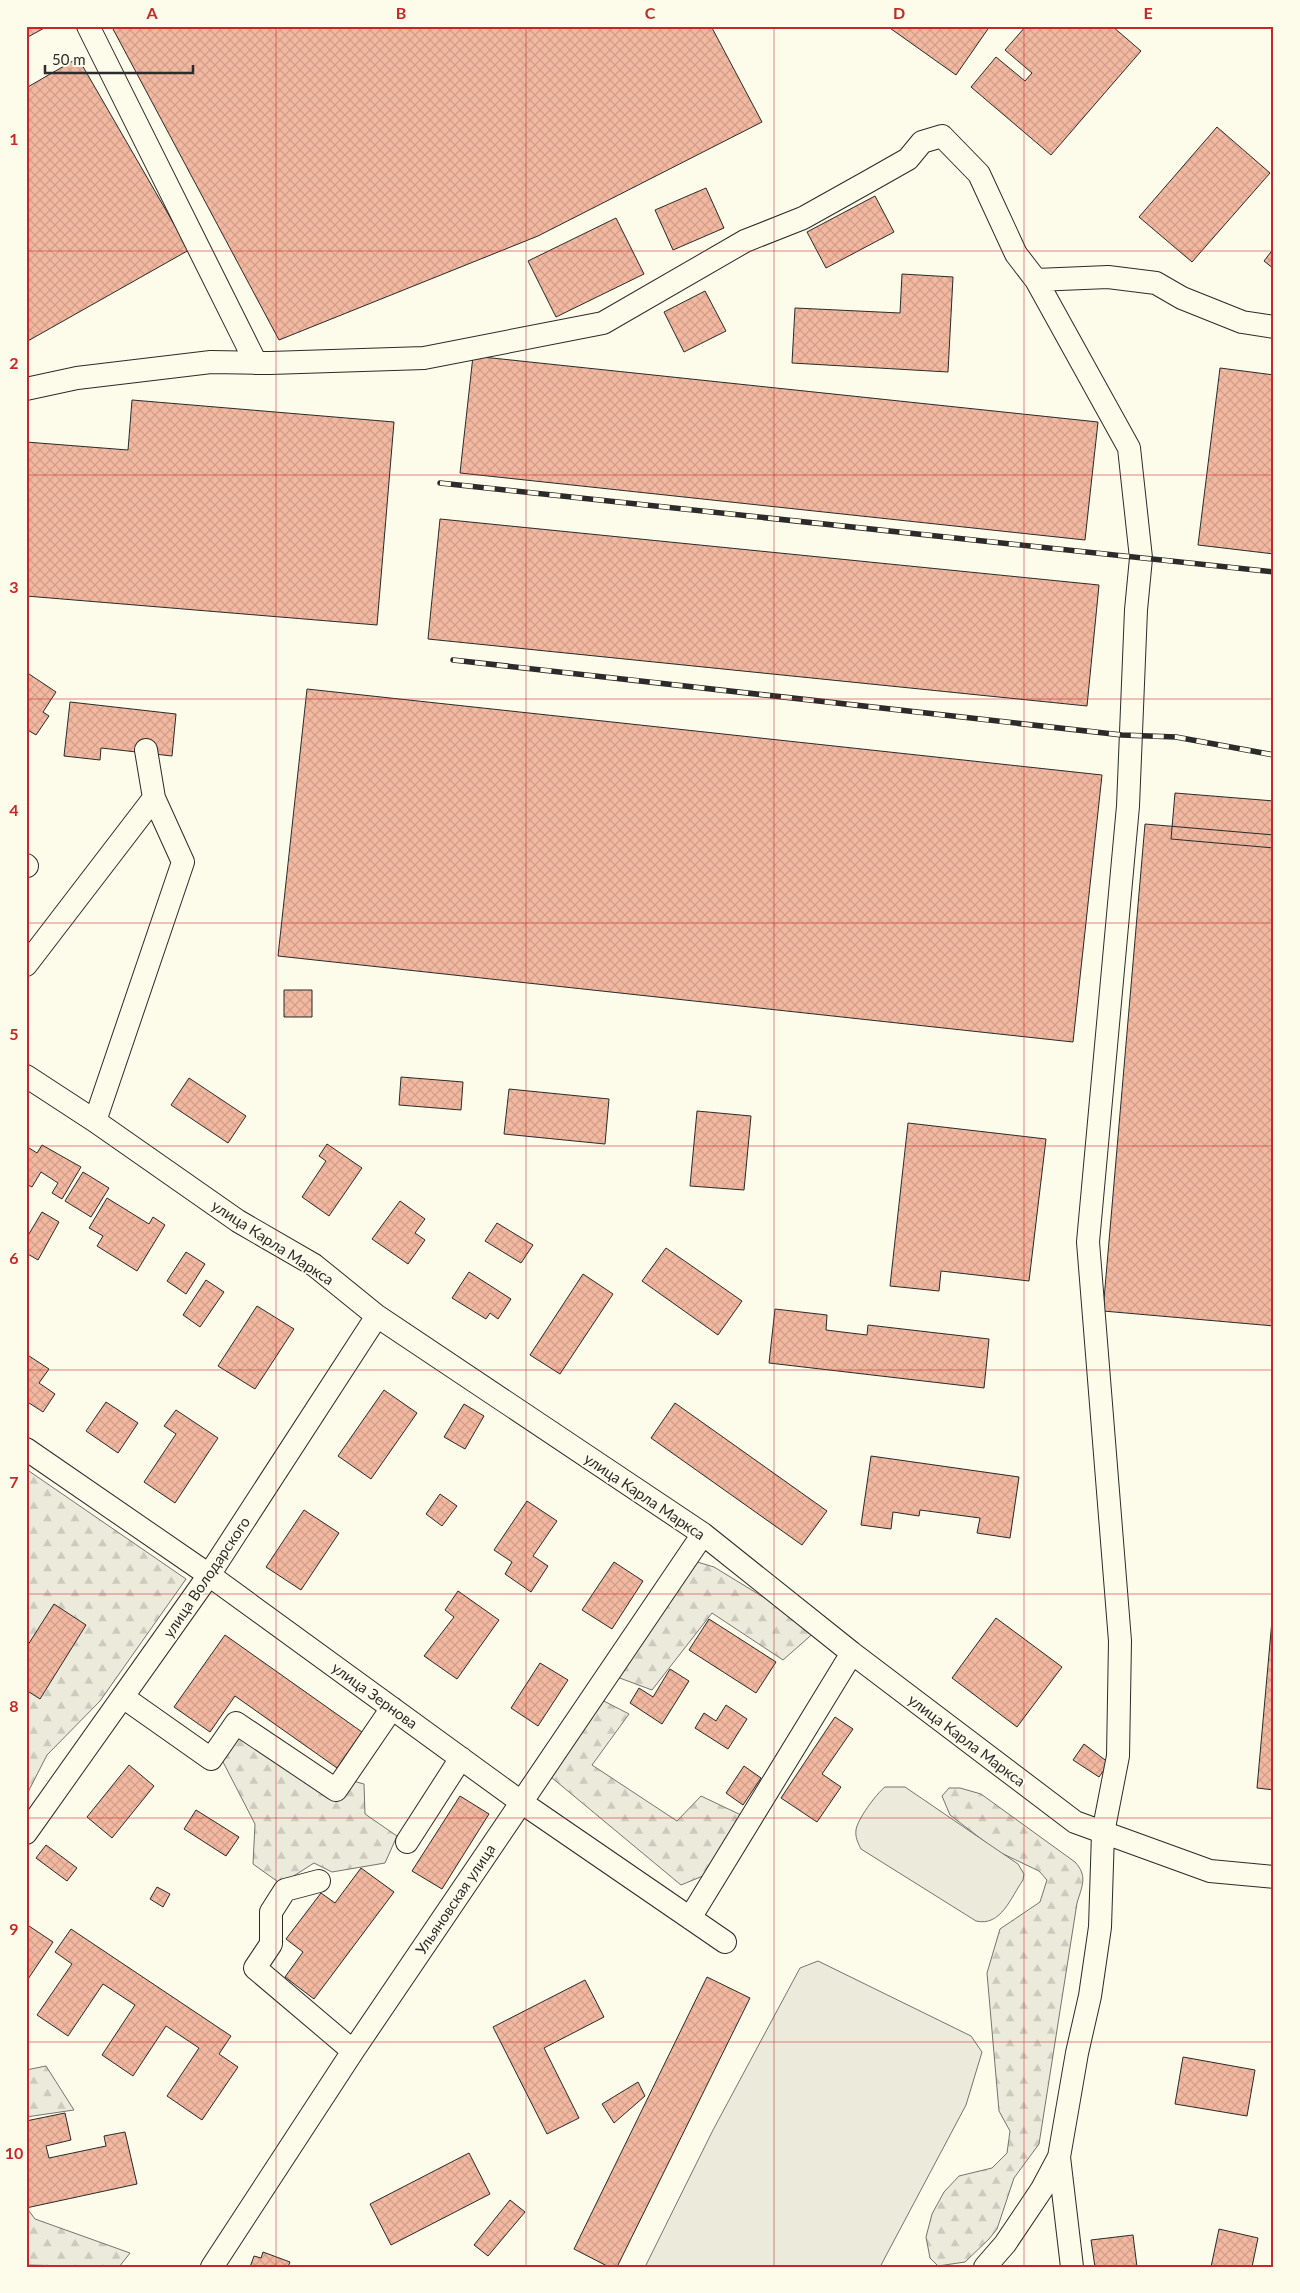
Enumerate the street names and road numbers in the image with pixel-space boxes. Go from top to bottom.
street label: улица Карла Маркса [209,1196,337,1288]
street label: улица Карла Маркса [581,1449,709,1543]
street label: улица Володарского [159,1513,253,1641]
street label: улица Зернова [329,1658,421,1732]
street label: улица Карла Маркса [905,1690,1029,1790]
street label: Ульяновская улица [411,1840,499,1958]

